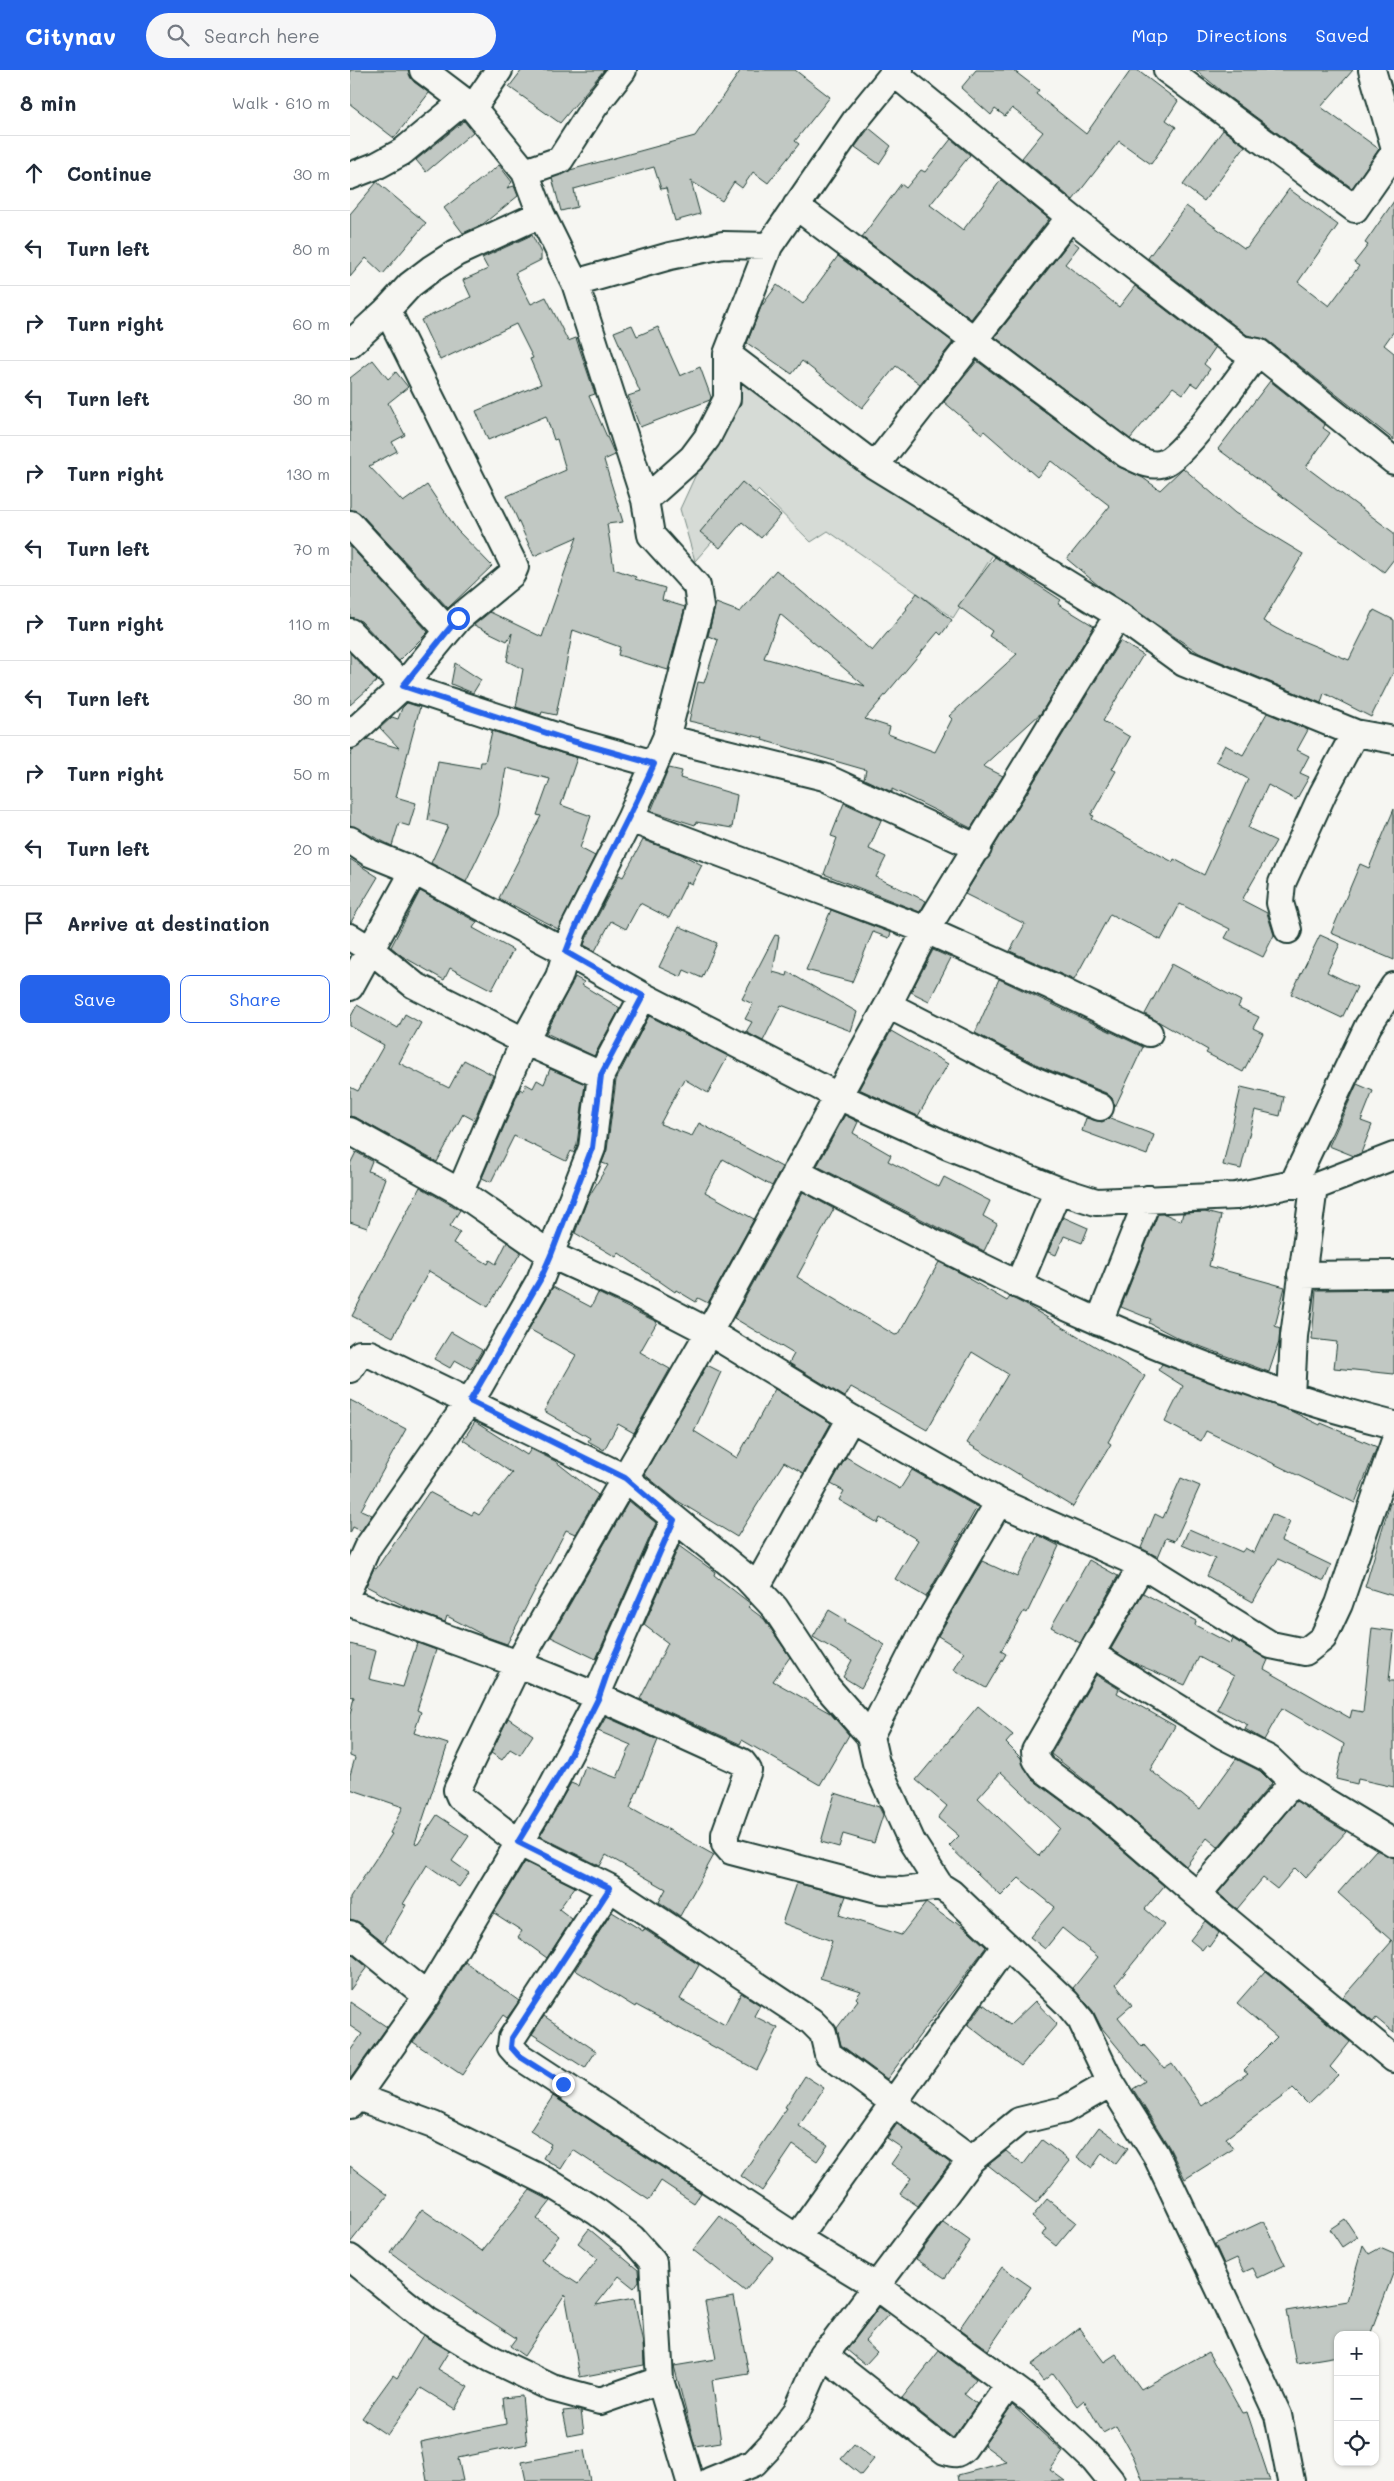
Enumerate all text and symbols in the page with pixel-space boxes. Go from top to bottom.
search box [146,13,496,58]
text: Citynav [25,20,116,51]
icon: search [164,21,192,49]
text: Search here [204,23,320,48]
text: Map [1131,23,1168,47]
text: Directions [1196,23,1288,47]
text: Saved [1316,23,1369,47]
text: 8 min [20,89,76,116]
text: Walk · 610 m [232,92,330,113]
icon: ahead [20,159,48,187]
text: Continue [67,161,152,186]
text: 30 m [293,163,330,184]
icon: left [20,234,48,262]
text: Turn left [67,236,150,261]
text: 80 m [293,238,330,259]
icon: right [20,309,48,337]
text: Turn right [67,311,164,336]
text: 60 m [293,313,330,334]
icon: left [20,384,48,412]
text: Turn left [67,386,150,411]
text: 30 m [293,388,330,409]
icon: right [20,459,48,487]
text: Turn right [67,461,164,486]
text: 130 m [286,463,330,484]
icon: left [20,534,48,562]
text: Turn left [67,536,150,561]
text: 70 m [293,538,330,559]
route start [447,607,470,630]
icon: right [20,609,48,637]
text: Turn right [67,611,164,636]
text: 110 m [288,613,330,634]
icon: left [20,684,48,712]
text: Turn left [67,686,150,711]
text: 30 m [293,688,330,709]
icon: right [20,759,48,787]
text: Turn right [67,761,164,786]
text: 50 m [293,763,330,784]
icon: left [20,834,48,862]
text: Turn left [67,836,150,861]
text: 20 m [293,838,330,859]
icon: arrive [20,909,48,937]
text: Arrive at destination [67,911,270,936]
button: Save [20,975,170,1023]
button: Share [180,975,330,1023]
route end [552,2073,575,2096]
map controls [1334,2331,1379,2466]
button: + [1334,2331,1379,2376]
button: − [1334,2376,1379,2421]
button: locate [1334,2421,1379,2466]

